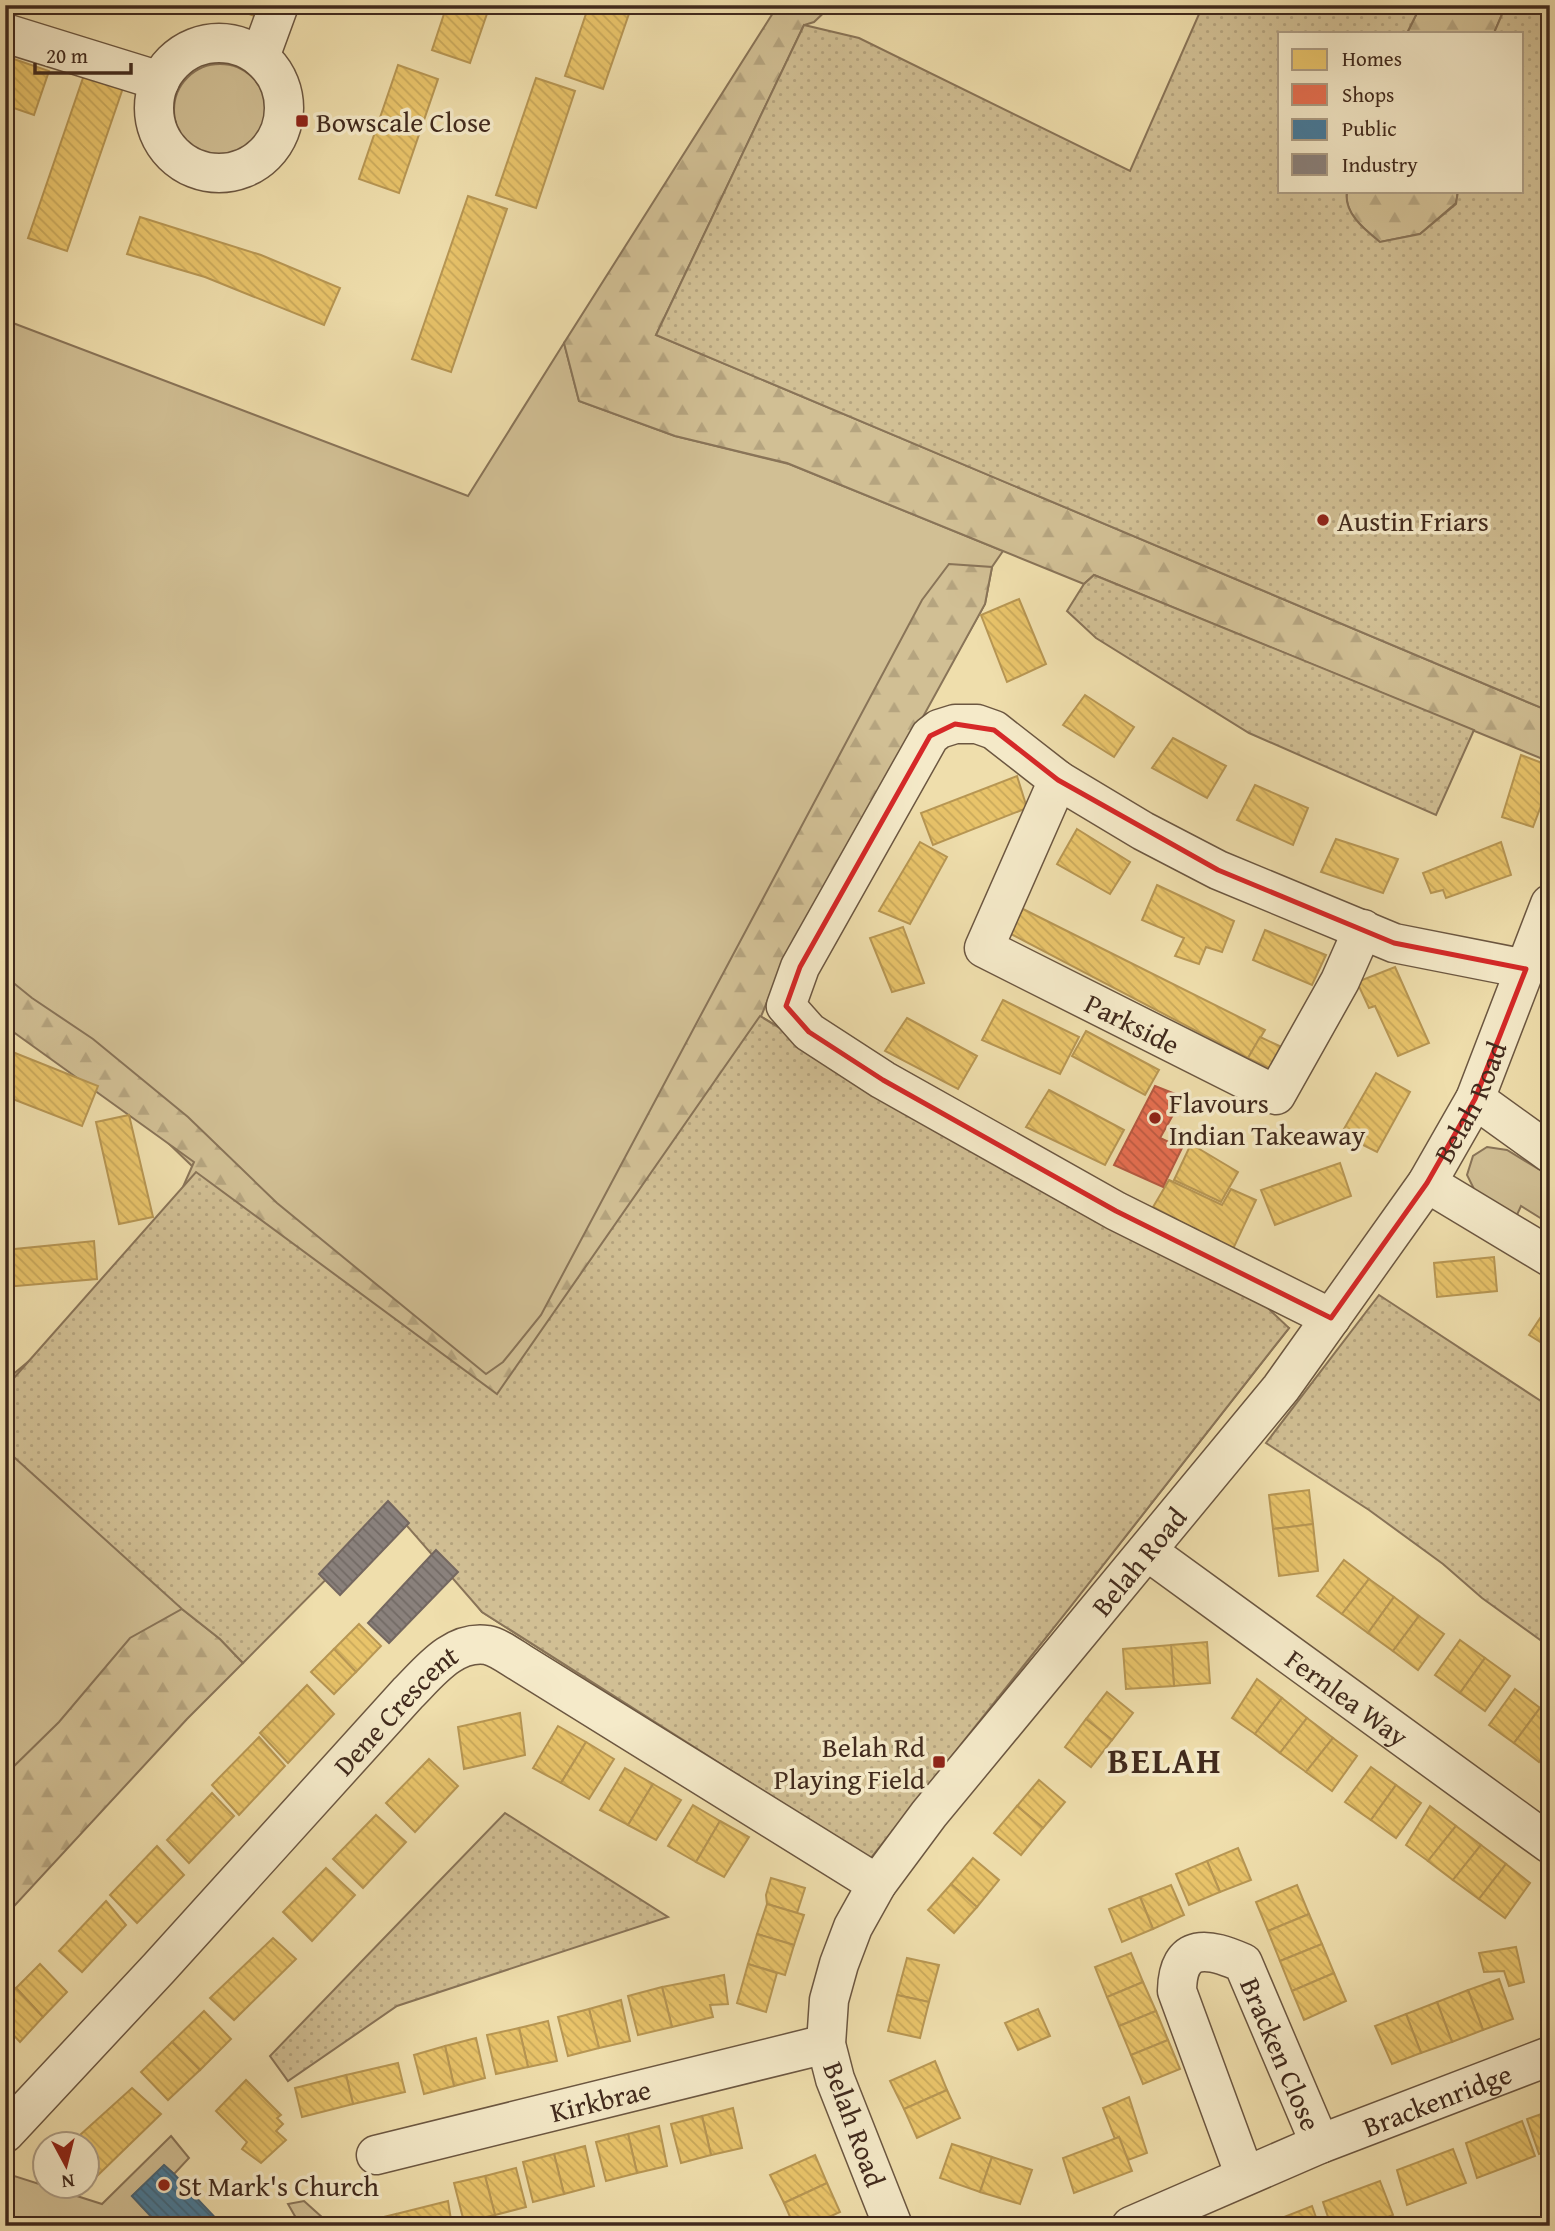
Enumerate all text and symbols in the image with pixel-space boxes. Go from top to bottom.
scale bar [35,32,131,76]
legend [1278,32,1524,192]
text: 20 m [46,40,88,71]
text: Homes [1342,43,1402,74]
text: Shops [1342,79,1394,110]
place label: Bowscale Close [316,101,491,142]
marker: Bowscale Close [294,113,310,129]
text: Public [1342,113,1397,144]
text: Industry [1342,149,1418,180]
place label: Austin Friars [1337,500,1489,541]
marker: Austin Friars [1315,512,1331,528]
street label: Parkside [1078,982,1187,1064]
street label: Belah Road [1422,1035,1516,1170]
place label: Flavours Indian Takeaway [1169,1082,1365,1155]
marker: Flavours Indian Takeaway [1147,1110,1163,1126]
street label: Belah Road [1081,1497,1196,1624]
street label: Dene Crescent [323,1634,466,1784]
street label: Fernlea Way [1278,1638,1418,1756]
place label: Belah Rd Playing Field [774,1726,925,1799]
district label: BELAH [1107,1735,1223,1786]
marker: Belah Rd Playing Field [931,1754,947,1770]
street label: Bracken Close [1231,1971,1332,2137]
street label: Brackenridge [1356,2052,1517,2146]
street label: Belah Road [813,2056,897,2192]
street label: Kirkbrae [546,2068,655,2132]
north arrow [32,2130,102,2200]
place label: St Mark's Church [178,2165,379,2206]
text: N [60,2167,76,2197]
marker: St Mark's Church [156,2177,172,2193]

